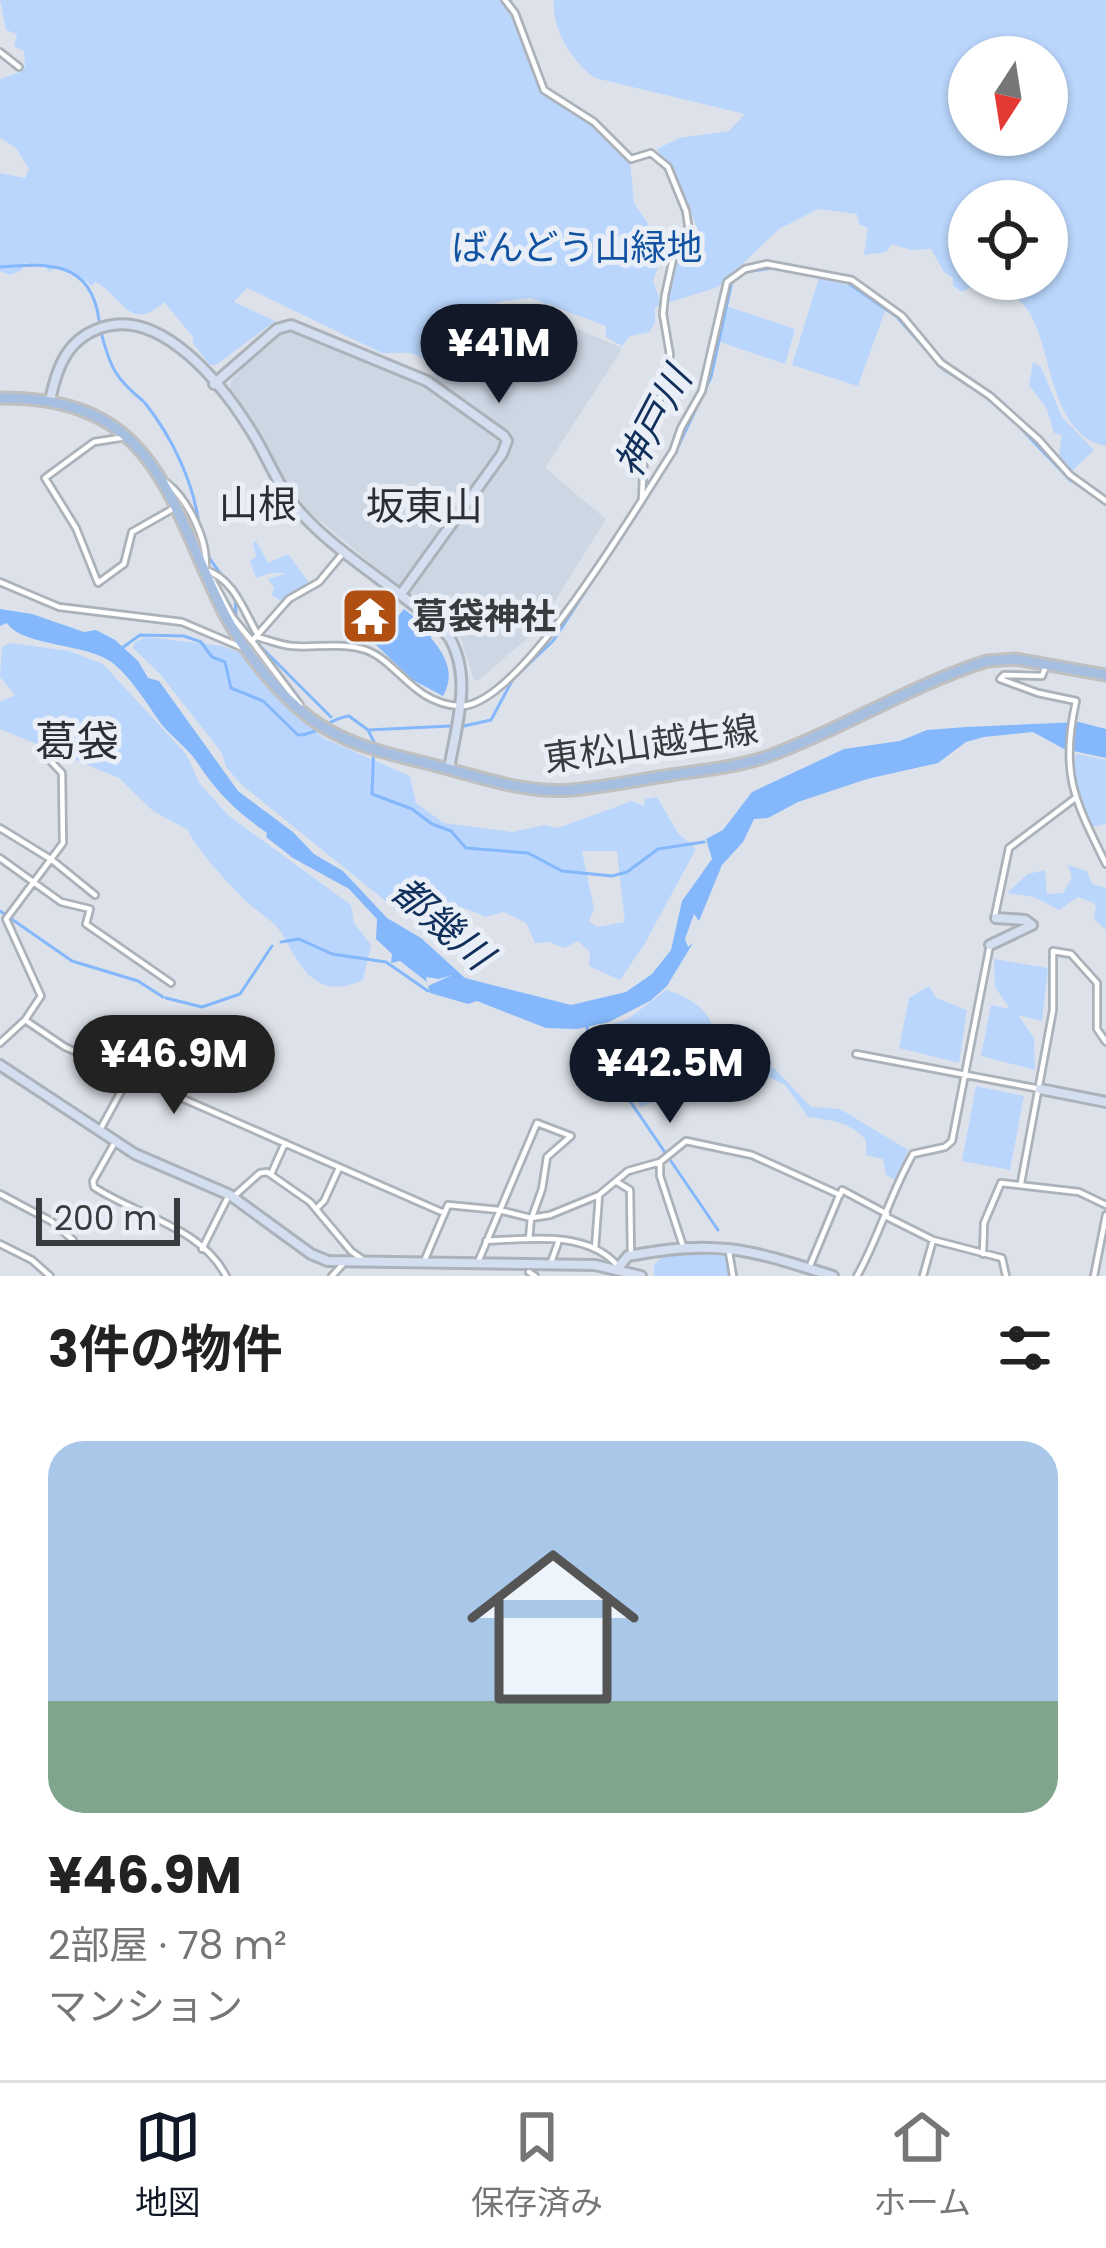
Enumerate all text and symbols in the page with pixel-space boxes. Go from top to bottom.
north arrow [948,36,1068,156]
map controls [948,36,1068,300]
button: locate [948,180,1068,300]
park label: ばんどう山緑地 [452,222,702,273]
pin: ¥41M [428,304,570,406]
text: ¥41M [447,315,551,370]
water label: 神戸川 [601,354,707,487]
district label: 山根 [219,477,297,532]
district label: 坂東山 [365,479,483,534]
temple icon: 葛袋神社 [339,585,401,647]
place label: 葛袋神社 [412,591,556,642]
street label: 東松山越生線 [540,704,762,784]
district label: 葛袋 [35,712,119,771]
water label: 都幾川 [380,864,507,985]
pin: ¥46.9M [76,1015,272,1117]
pin: ¥42.5M [572,1024,768,1126]
text: ¥46.9M [100,1026,248,1081]
text: ¥42.5M [597,1035,744,1090]
scale bar [36,1192,180,1245]
text: 200 m [54,1195,157,1242]
text: 3件の物件 [48,1313,283,1385]
icon: filters [992,1315,1058,1381]
icon: home [445,1519,661,1735]
text: ¥46.9M [48,1839,242,1911]
text: 2部屋 · 78 m² [48,1918,287,1973]
text: マンション [48,1979,243,2034]
tab: 地図 [135,2104,201,2228]
tab: 保存済み [471,2104,603,2228]
tab: ホーム [873,2104,971,2228]

